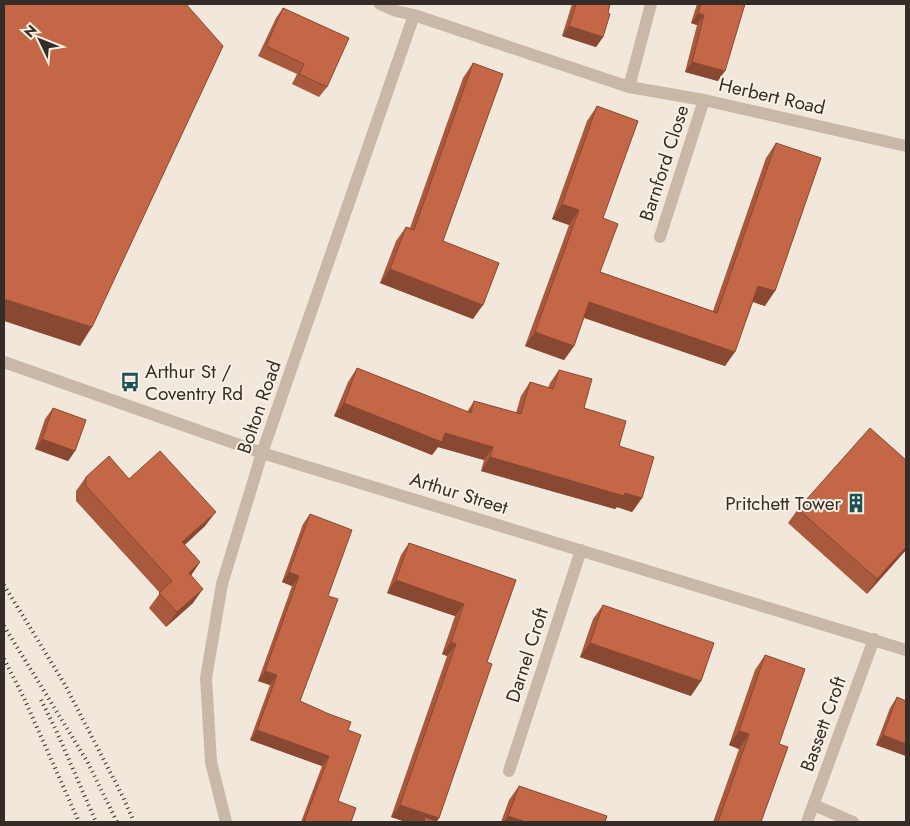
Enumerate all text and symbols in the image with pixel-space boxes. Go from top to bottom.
north arrow [15,15,65,65]
text: N [19,20,42,42]
street label: Herbert Road [716,71,828,121]
street label: Barnford Close [633,101,695,224]
street label: Bolton Road [230,357,288,457]
place label: Arthur St / Coventry Rd [145,358,243,407]
bus stop icon: Arthur St / Coventry Rd [119,371,141,393]
street label: Arthur Street [407,465,512,521]
place label: Pritchett Tower [725,490,841,517]
building icon: Pritchett Tower [845,492,867,514]
street label: Darnel Croft [499,604,555,706]
street label: Bassett Croft [793,672,853,775]

